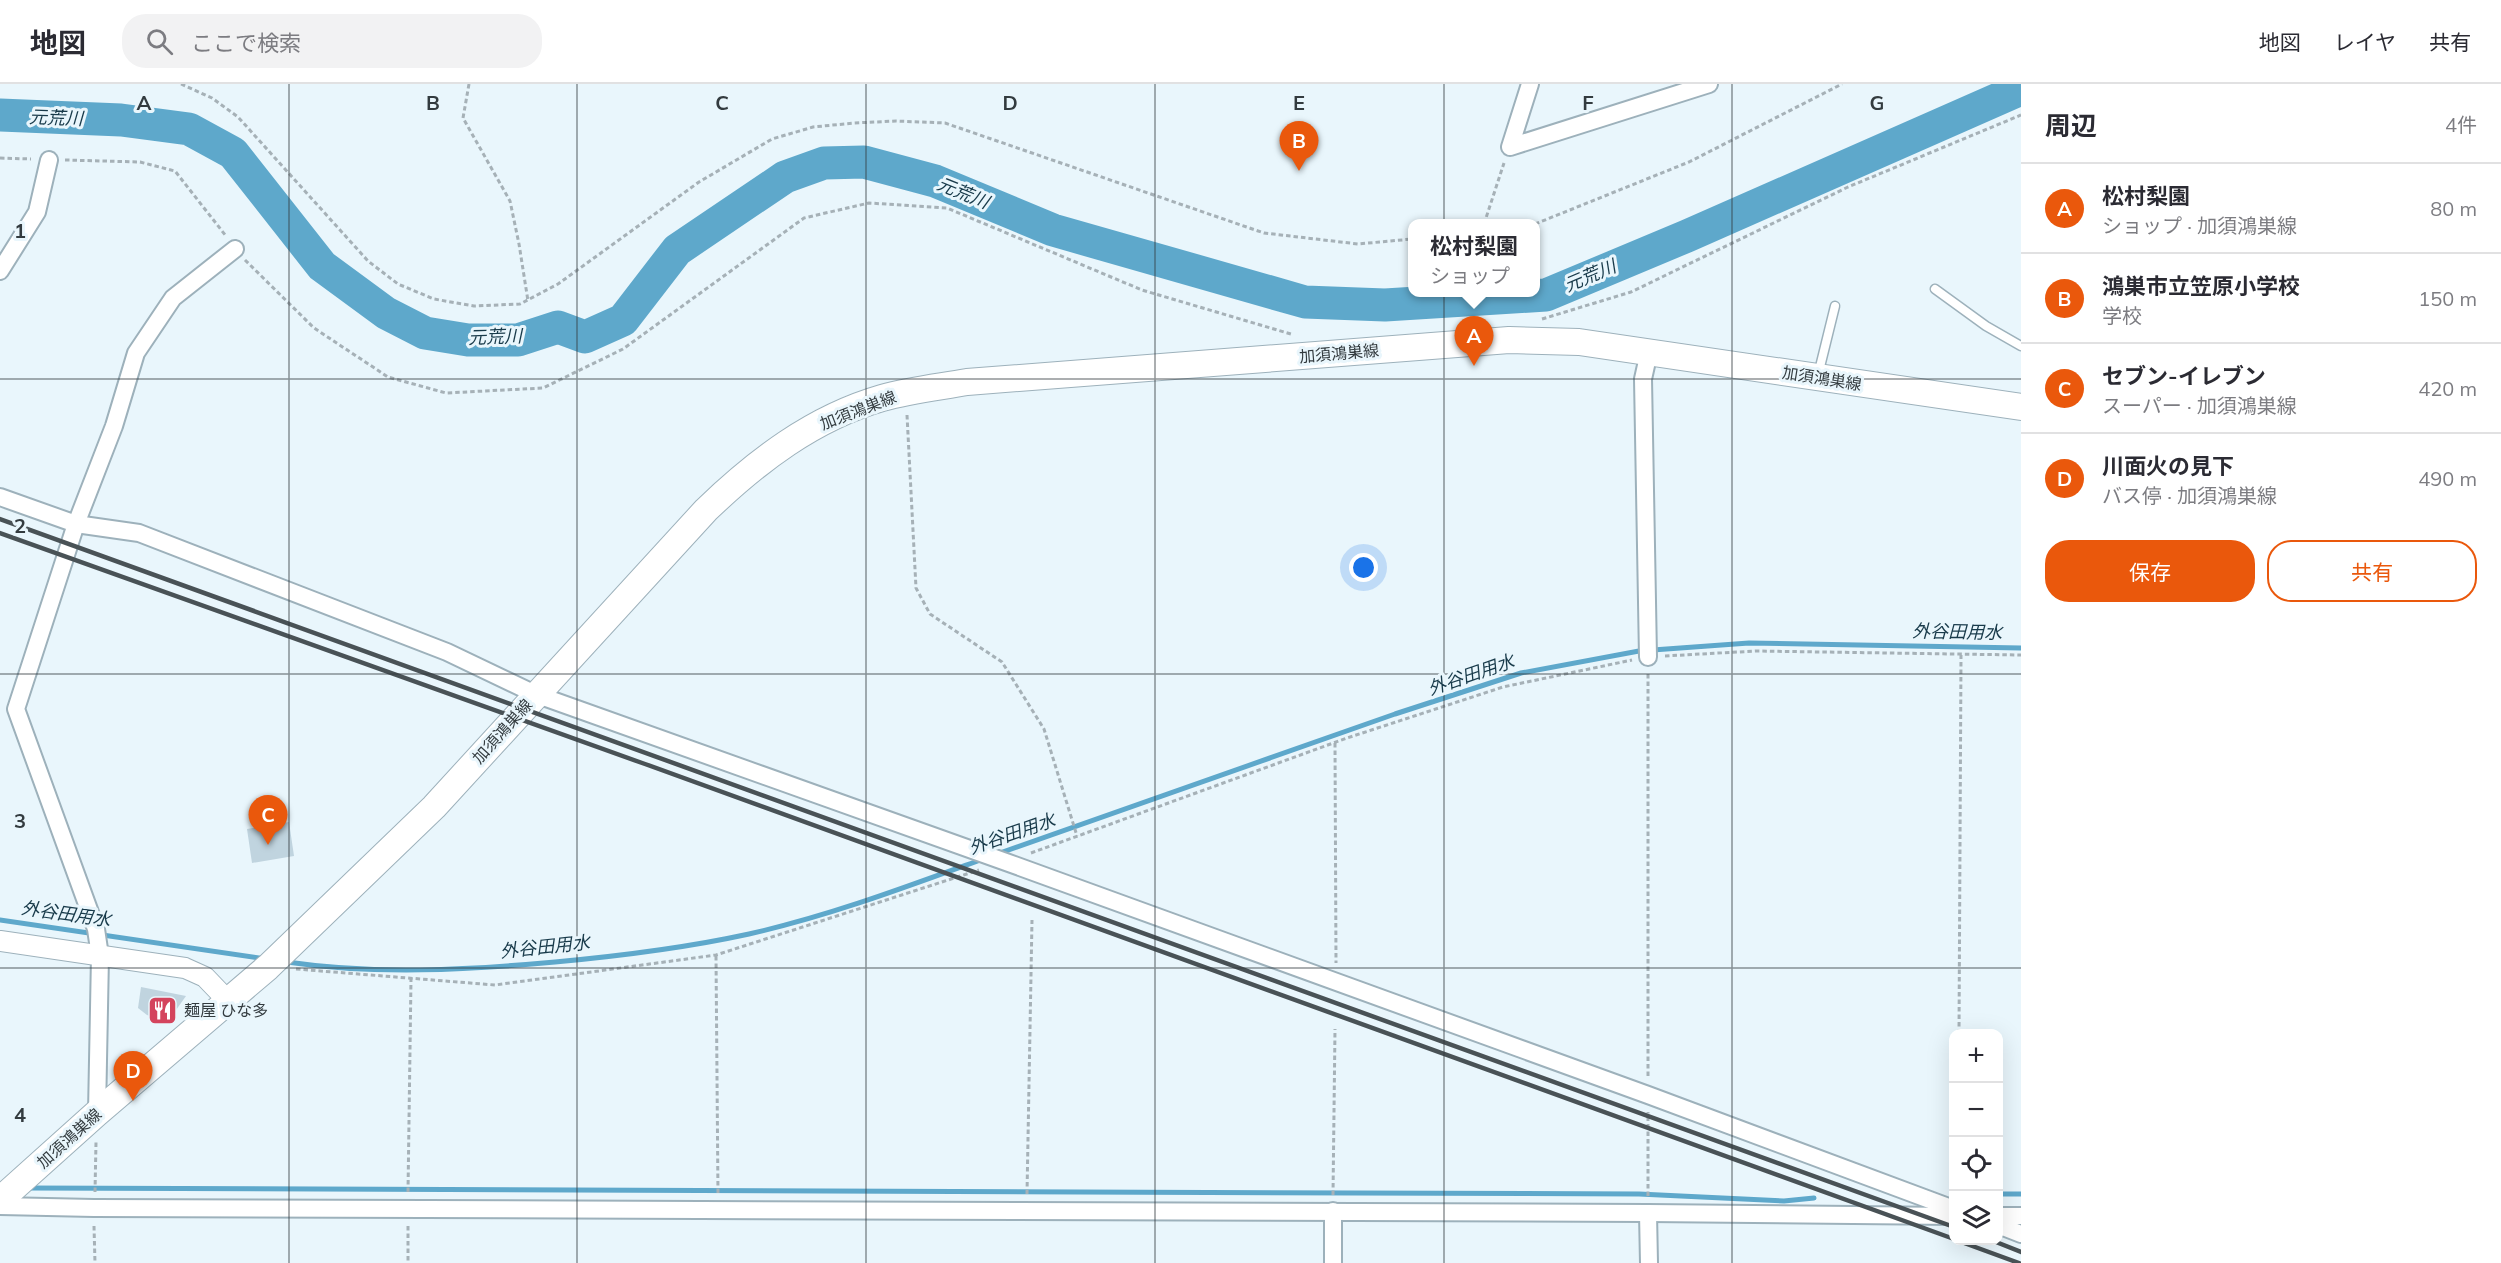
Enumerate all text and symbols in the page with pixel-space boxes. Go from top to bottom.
search box [122,14,542,68]
text: 地図 [30,25,86,60]
icon: search [143,25,176,58]
text: ここで検索 [191,29,301,57]
text: 地図 [2259,29,2301,55]
text: レイヤ [2334,29,2396,55]
text: 共有 [2429,29,2471,55]
text: A [137,90,152,115]
text: B [426,90,440,115]
text: C [715,90,729,115]
text: D [1002,90,1018,115]
text: E [1293,90,1305,115]
text: F [1582,90,1594,115]
text: G [1870,90,1884,115]
water label: 元荒川 [29,105,85,130]
text: 周辺 [2045,109,2097,142]
text: 4件 [2445,112,2477,137]
pin: B [1280,122,1318,171]
water label: 元荒川 [934,172,994,214]
text: 松村梨園 [2102,182,2190,210]
text: A [2057,196,2072,221]
text: 80 m [2430,196,2477,221]
text: ショップ · 加須鴻巣線 [2102,213,2297,238]
text: 1 [14,218,26,243]
popup [1408,219,1540,297]
text: 松村梨園 [1430,232,1518,260]
water label: 元荒川 [1560,254,1621,297]
text: ショップ [1430,263,1510,288]
text: 鴻巣市立笠原小学校 [2102,272,2300,300]
text: B [2058,286,2071,311]
text: 150 m [2418,286,2477,311]
text: 学校 [2102,303,2142,328]
pin: A [1454,316,1494,366]
water label: 元荒川 [468,324,524,349]
street label: 加須鴻巣線 [1298,340,1380,366]
street label: 加須鴻巣線 [1781,362,1863,394]
text: セブン-イレブン [2102,362,2266,390]
text: C [2058,376,2071,401]
text: 420 m [2418,376,2477,401]
street label: 加須鴻巣線 [817,386,899,434]
text: スーパー · 加須鴻巣線 [2102,393,2297,418]
text: 川面火の見下 [2102,452,2234,480]
text: D [2057,466,2072,491]
text: 490 m [2418,466,2477,491]
text: バス停 · 加須鴻巣線 [2102,483,2277,508]
text: 2 [14,513,26,538]
button: 保存 [2045,540,2255,602]
button: 共有 [2267,540,2477,602]
your location [1349,553,1378,582]
water label: 外谷田用水 [1912,619,2004,644]
water label: 外谷田用水 [1425,648,1519,700]
street label: 加須鴻巣線 [468,695,536,767]
pin: C [248,796,288,845]
water label: 外谷田用水 [966,807,1060,859]
text: 3 [14,808,26,833]
water label: 外谷田用水 [20,896,114,931]
water label: 外谷田用水 [499,930,593,963]
restaurant icon: 麺屋 ひな多 [147,994,179,1026]
place label: 麺屋 ひな多 [184,1000,268,1020]
map controls [1949,1029,2003,1245]
button: + [1949,1029,2003,1083]
pin: D [114,1052,152,1101]
button: − [1949,1083,2003,1137]
text: 4 [14,1102,26,1127]
street label: 加須鴻巣線 [33,1104,105,1172]
button: locate [1949,1137,2003,1191]
button: layers [1949,1191,2003,1245]

